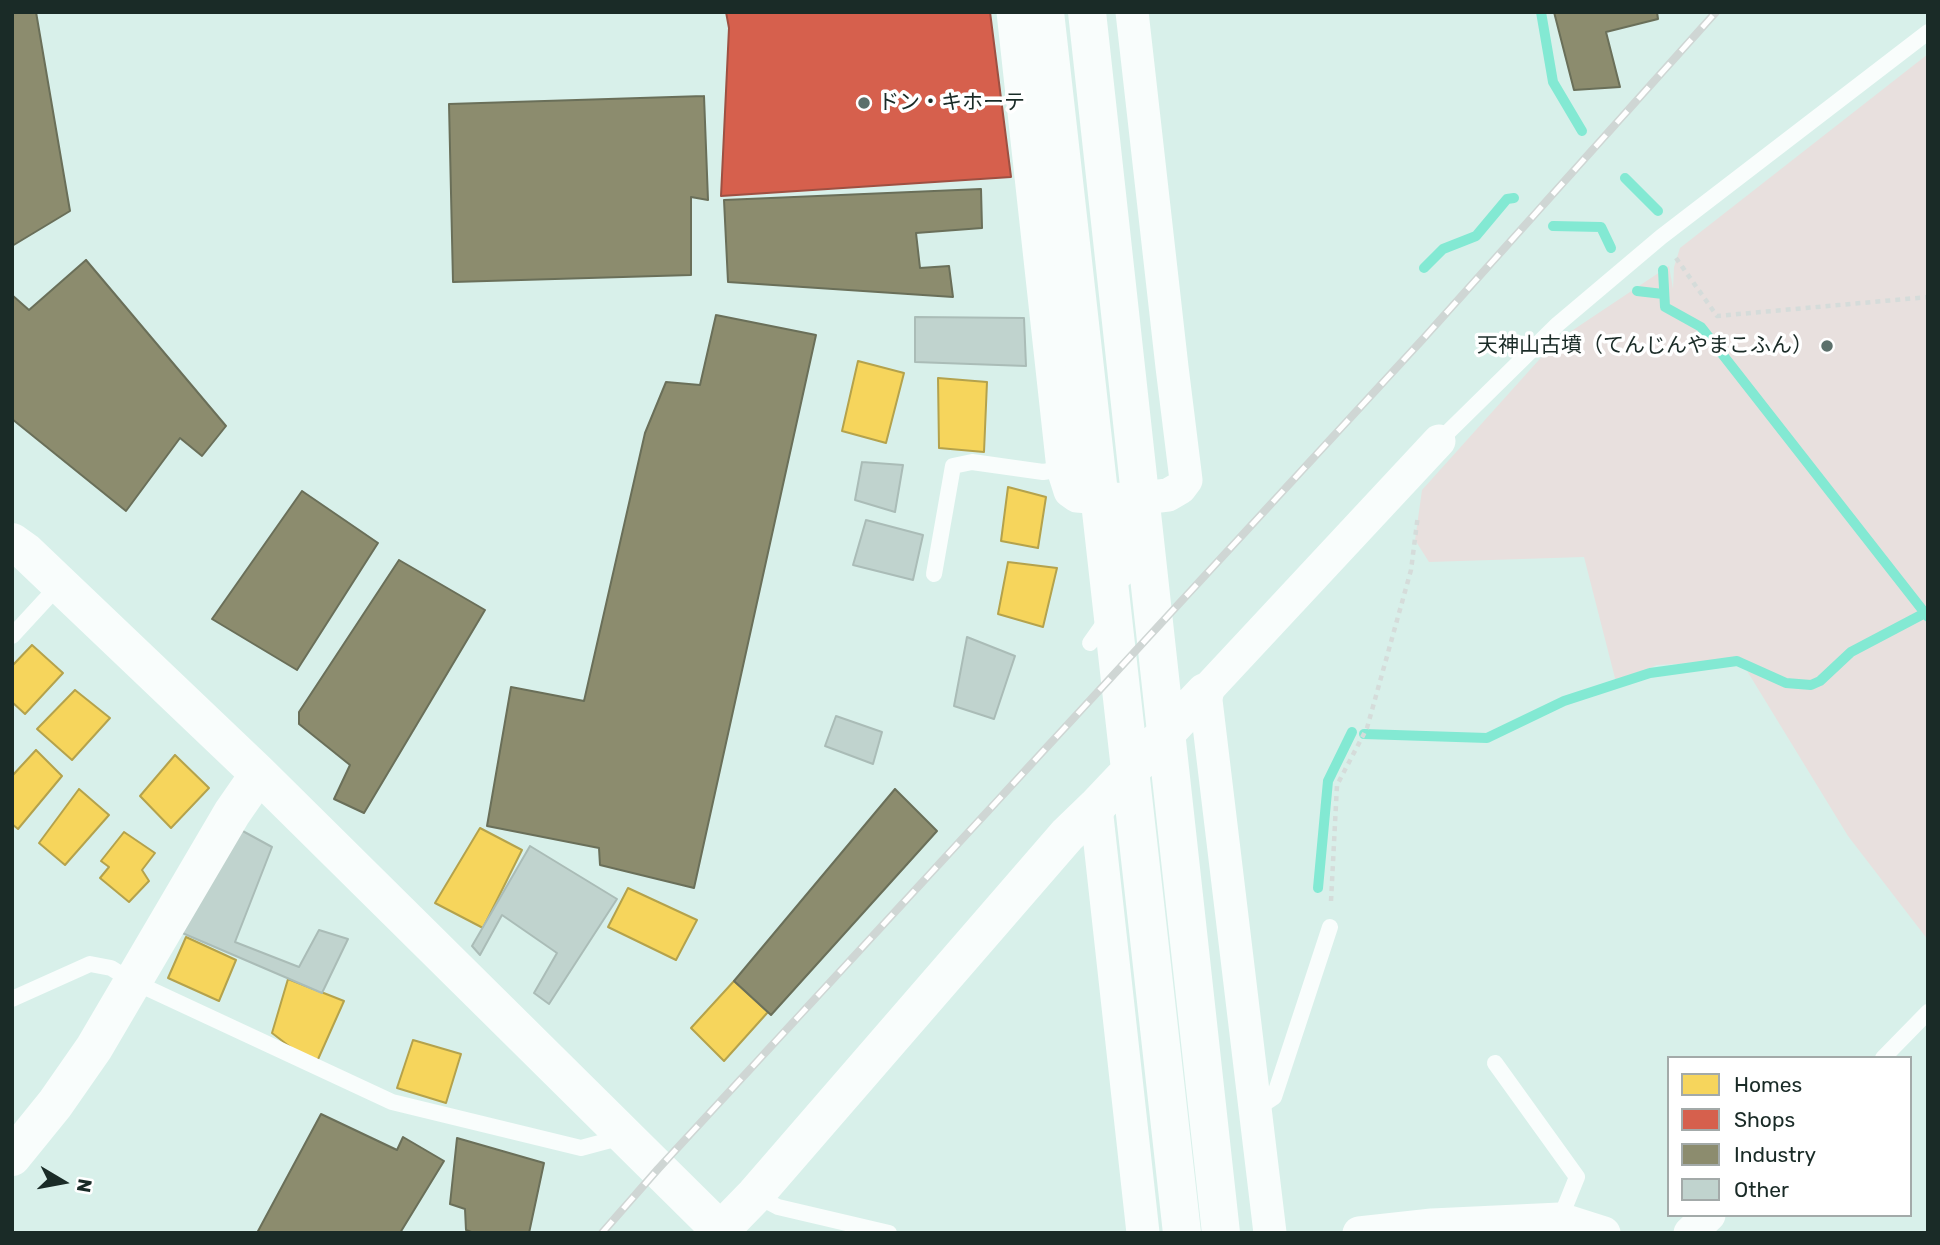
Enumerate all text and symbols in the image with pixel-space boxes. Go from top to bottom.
place label: ドン・キホーテ [878,90,1025,116]
marker: ドン・キホーテ [856,95,872,111]
place label: 天神山古墳（てんじんやまこふん） [1477,333,1813,359]
marker: 天神山古墳（てんじんやまこふん） [1819,338,1835,354]
legend [1667,1056,1912,1217]
text: Homes [1734,1072,1802,1097]
text: Shops [1734,1107,1795,1132]
text: Industry [1734,1142,1816,1167]
north arrow [28,1147,98,1217]
text: N [72,1177,97,1194]
text: Other [1734,1177,1789,1202]

